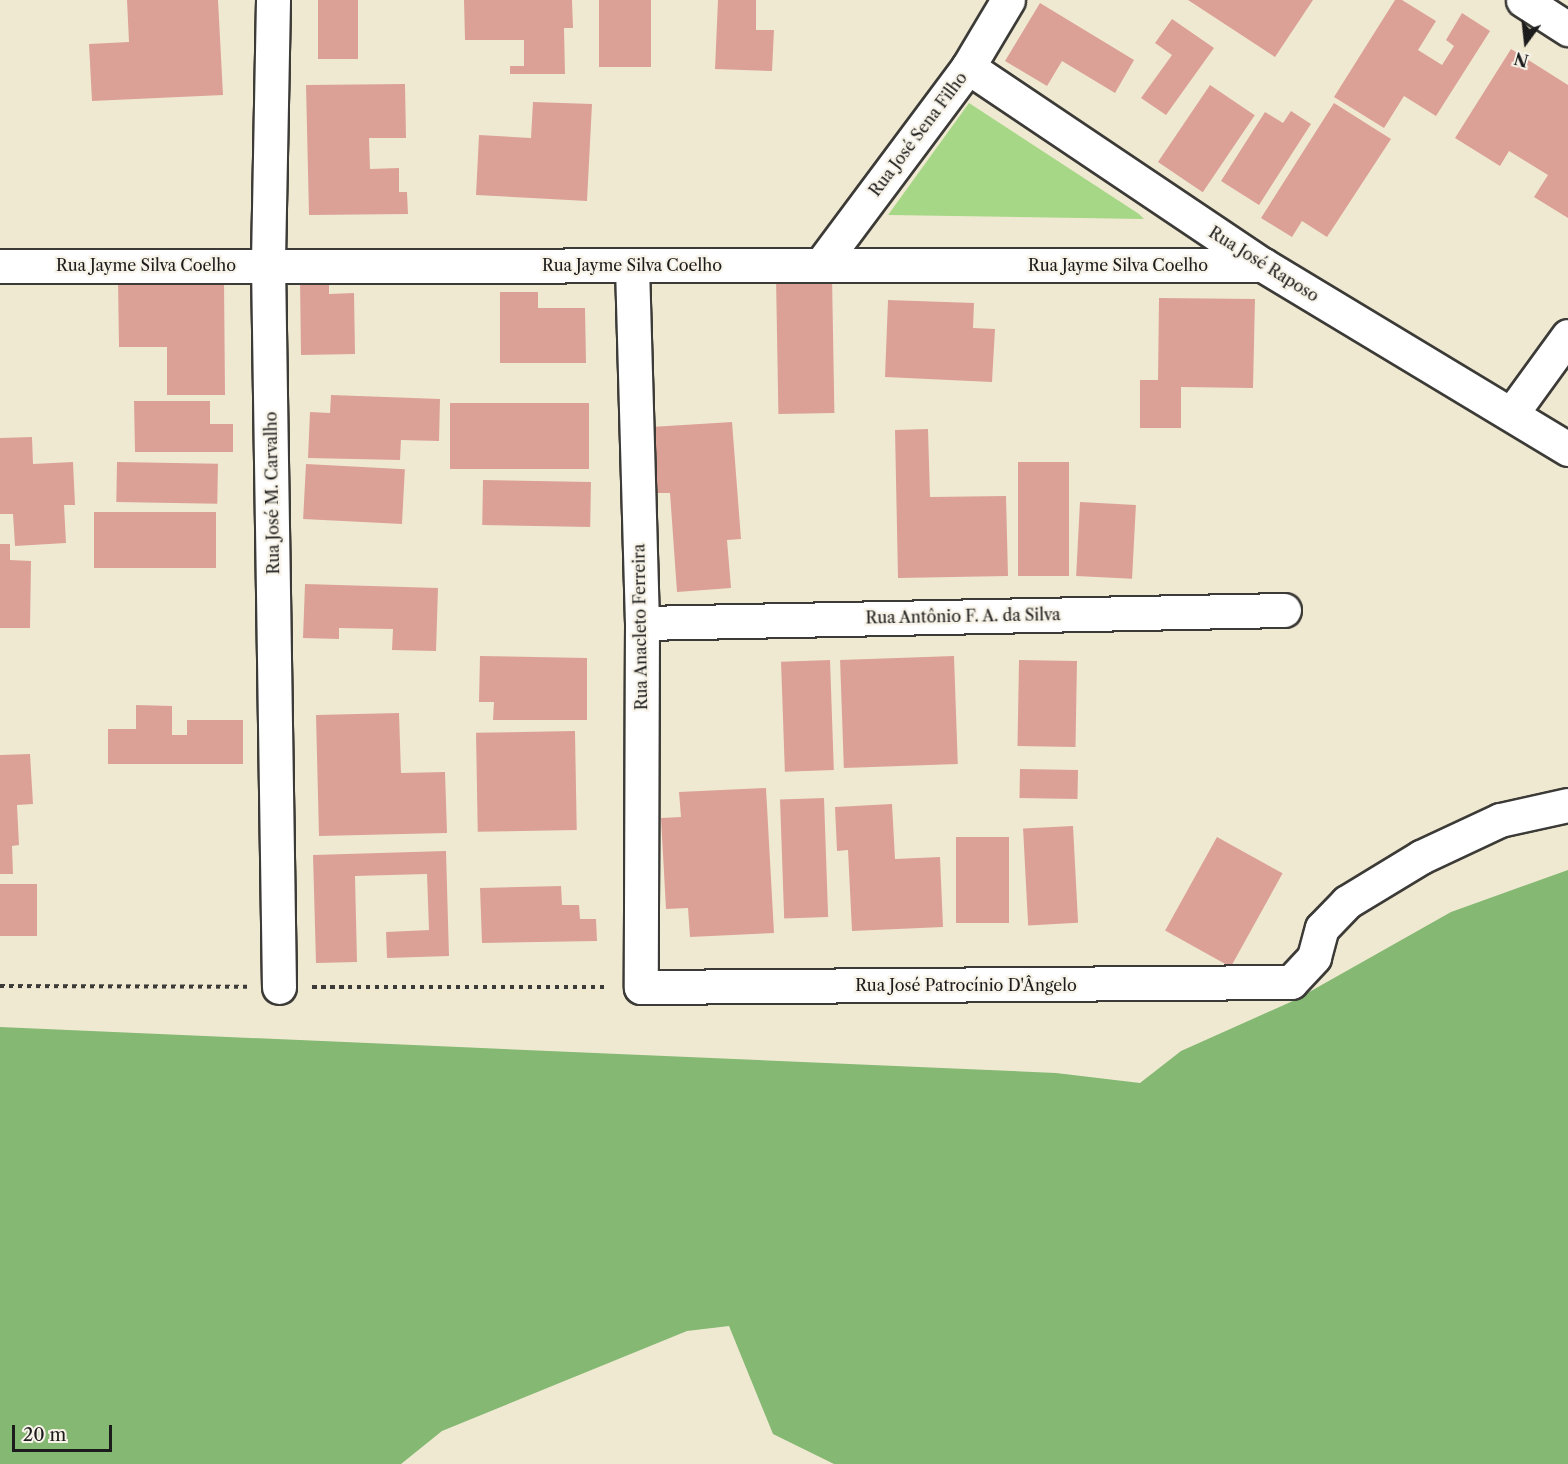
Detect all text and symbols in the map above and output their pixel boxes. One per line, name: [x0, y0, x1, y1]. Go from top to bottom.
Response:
north arrow: [1496, 12, 1556, 72]
text: N: [1512, 48, 1531, 71]
street label: Rua José Sena Filho: [865, 68, 971, 200]
street label: Rua José Raposo: [1205, 222, 1323, 306]
street label: Rua Jayme Silva Coelho: [56, 255, 236, 275]
street label: Rua Jayme Silva Coelho: [542, 255, 722, 275]
street label: Rua Jayme Silva Coelho: [1028, 255, 1208, 275]
street label: Rua José M. Carvalho: [261, 411, 283, 575]
street label: Rua Anacleto Ferreira: [629, 543, 651, 711]
street label: Rua Antônio F. A. da Silva: [865, 605, 1061, 627]
street label: Rua José Patrocínio D'Ângelo: [855, 975, 1077, 995]
scale bar: [15, 1413, 116, 1451]
text: 20 m: [23, 1424, 66, 1446]

